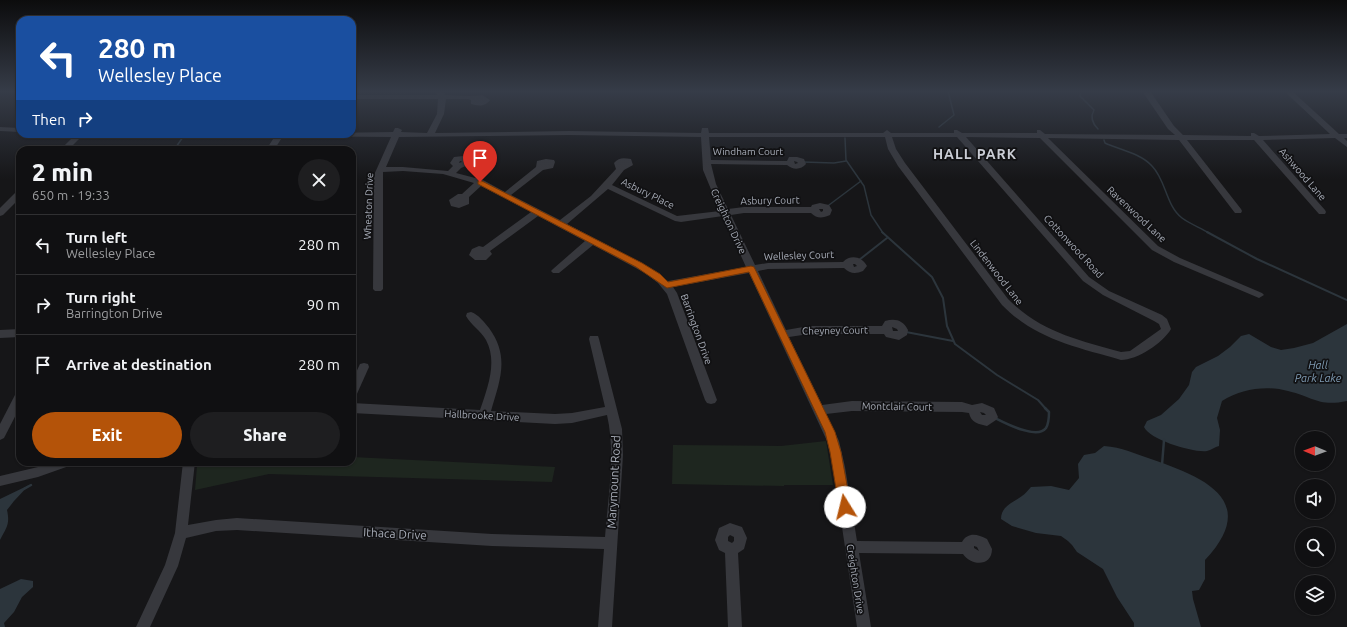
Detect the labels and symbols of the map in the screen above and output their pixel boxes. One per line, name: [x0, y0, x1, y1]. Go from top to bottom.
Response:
pin: [463, 141, 497, 182]
street label: Windham Court: [713, 146, 783, 157]
district label: HALL PARK: [933, 146, 1017, 162]
street label: Ashwood Lane: [1277, 146, 1328, 203]
street label: Wheaton Drive: [362, 172, 375, 240]
street label: Asbury Place: [620, 176, 676, 211]
street label: Ravenwood Lane: [1105, 184, 1168, 244]
street label: Creighton Drive: [709, 187, 748, 256]
street label: Asbury Court: [740, 194, 800, 207]
street label: Cottonwood Road: [1042, 213, 1106, 280]
street label: Lindenwood Lane: [968, 238, 1025, 307]
street label: Wellesley Court: [764, 249, 834, 262]
street label: Barrington Drive: [679, 292, 714, 366]
street label: Cheyney Court: [802, 324, 868, 337]
water label: Hall Park Lake: [1295, 359, 1342, 384]
street label: Montclair Court: [862, 400, 932, 413]
street label: Hallbrooke Drive: [444, 408, 520, 423]
north arrow: [1295, 431, 1335, 471]
street label: Marymount Road: [605, 435, 622, 529]
position arrow: [824, 486, 866, 528]
street label: Ithaca Drive: [363, 525, 427, 542]
street label: Creighton Drive: [845, 543, 866, 615]

